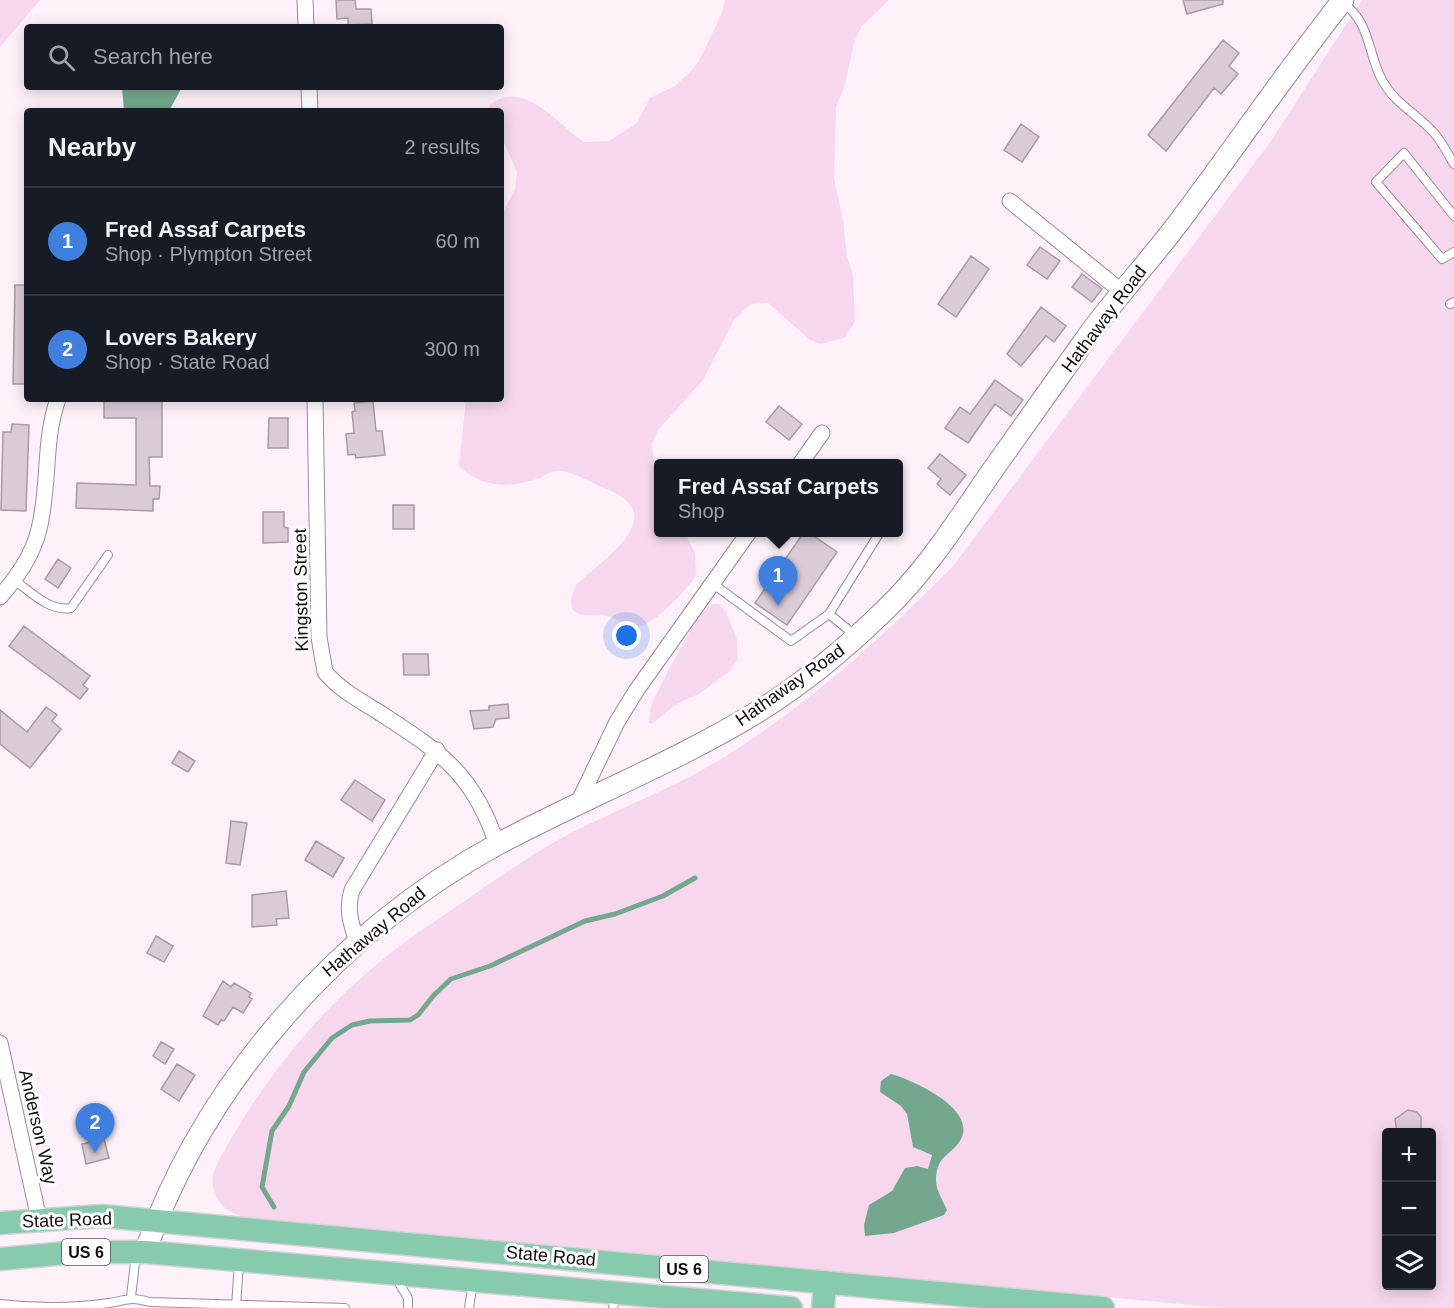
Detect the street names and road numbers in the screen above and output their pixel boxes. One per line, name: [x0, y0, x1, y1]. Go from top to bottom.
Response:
street label: Hathaway Road: [1057, 262, 1151, 376]
street label: Kingston Street: [290, 528, 312, 652]
street label: Hathaway Road: [732, 640, 848, 730]
street label: Hathaway Road: [319, 883, 429, 981]
street label: Anderson Way: [15, 1068, 61, 1186]
street label: State Road: [22, 1208, 112, 1232]
road number: US 6: [62, 1239, 110, 1265]
street label: State Road: [505, 1242, 597, 1270]
road number: US 6: [660, 1256, 708, 1282]

